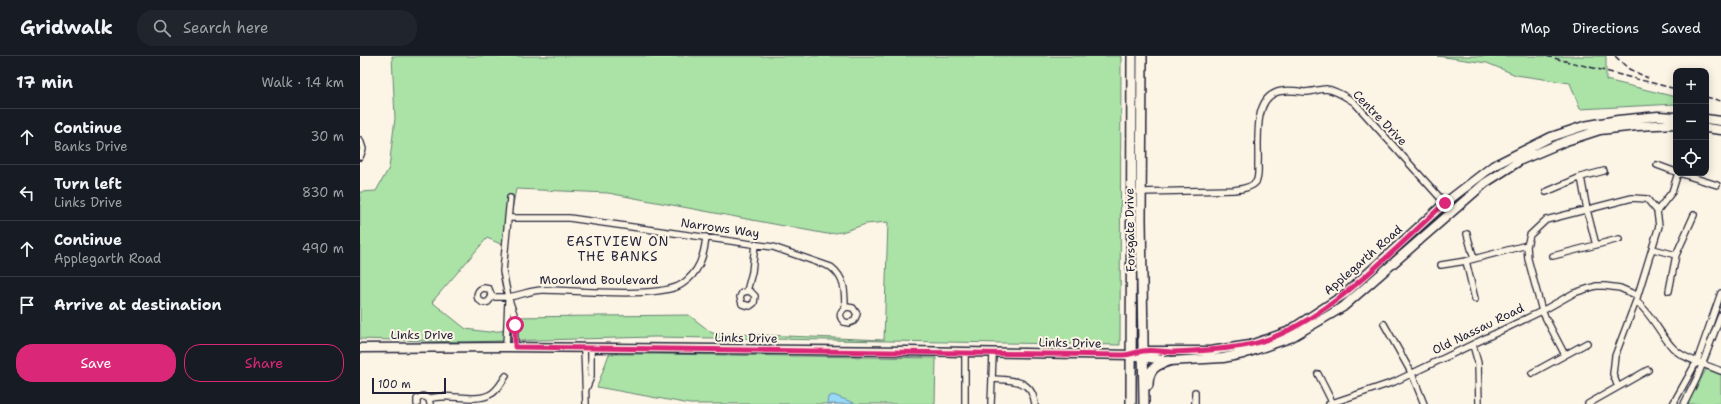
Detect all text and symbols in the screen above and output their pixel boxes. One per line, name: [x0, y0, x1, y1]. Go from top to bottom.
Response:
search box: [137, 10, 417, 46]
text: Gridwalk: [20, 15, 113, 40]
icon: search: [151, 17, 173, 39]
text: Search here: [183, 18, 269, 38]
text: Map: [1521, 19, 1551, 37]
text: Directions: [1573, 19, 1639, 37]
text: Saved: [1661, 19, 1701, 37]
map controls: [1673, 68, 1709, 176]
button: +: [1673, 68, 1709, 104]
text: 17 min: [16, 71, 73, 93]
text: Walk · 1.4 km: [262, 74, 344, 91]
street label: Centre Drive: [1349, 87, 1411, 149]
button: −: [1673, 104, 1709, 140]
text: Continue: [54, 118, 122, 138]
icon: ahead: [16, 126, 38, 148]
text: 30 m: [310, 128, 344, 145]
text: Banks Drive: [54, 138, 128, 155]
button: locate: [1673, 140, 1709, 176]
text: Turn left: [54, 174, 122, 194]
icon: left: [16, 182, 38, 204]
text: 830 m: [302, 184, 344, 201]
street label: Forsgate Drive: [1121, 188, 1139, 272]
text: Links Drive: [54, 194, 122, 211]
route end: [1436, 194, 1454, 212]
street label: Narrows Way: [680, 215, 760, 241]
street label: Applegarth Road: [1320, 221, 1406, 299]
text: Continue: [54, 230, 122, 250]
district label: EASTVIEW ON THE BANKS: [566, 233, 670, 265]
icon: ahead: [16, 238, 38, 260]
text: 490 m: [302, 240, 344, 257]
text: Applegarth Road: [54, 250, 161, 267]
street label: Moorland Boulevard: [540, 272, 659, 288]
icon: arrive: [16, 294, 38, 316]
text: Arrive at destination: [54, 295, 222, 315]
street label: Old Nassau Road: [1429, 300, 1527, 358]
route start: [506, 316, 524, 334]
street label: Links Drive: [390, 327, 454, 343]
street label: Links Drive: [714, 329, 778, 347]
street label: Links Drive: [1038, 334, 1102, 352]
button: Save: [16, 344, 176, 382]
button: Share: [184, 344, 344, 382]
scale bar: [372, 376, 446, 395]
text: 100 m: [378, 377, 411, 392]

